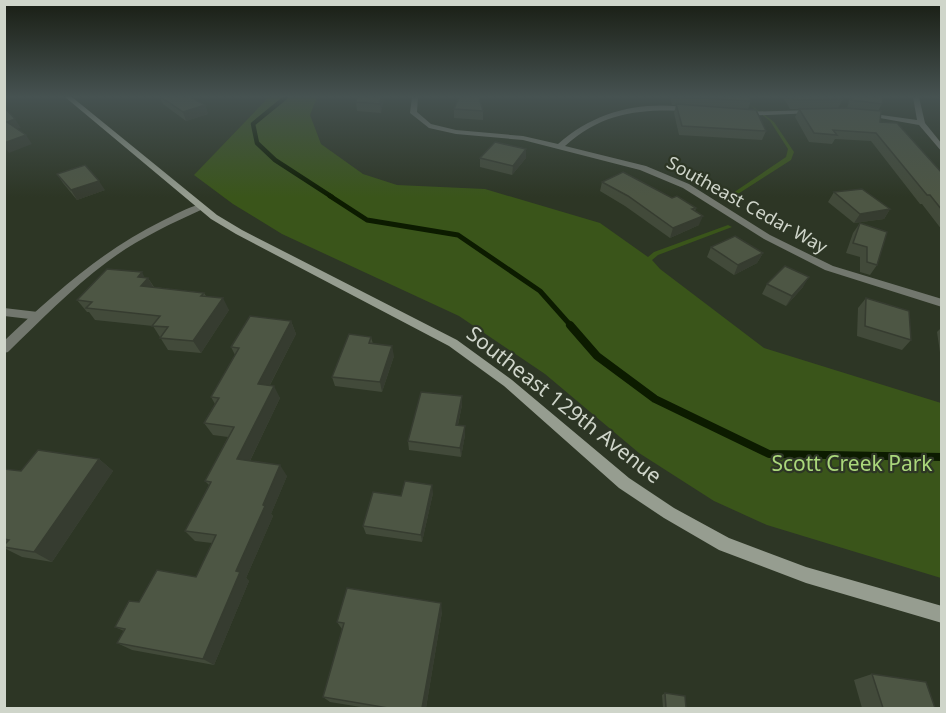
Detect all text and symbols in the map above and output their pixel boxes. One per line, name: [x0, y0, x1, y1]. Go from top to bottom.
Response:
street label: Southeast Cedar Way: [663, 150, 833, 259]
street label: Southeast 129th Avenue: [461, 319, 668, 489]
park label: Scott Creek Park: [771, 449, 933, 477]

